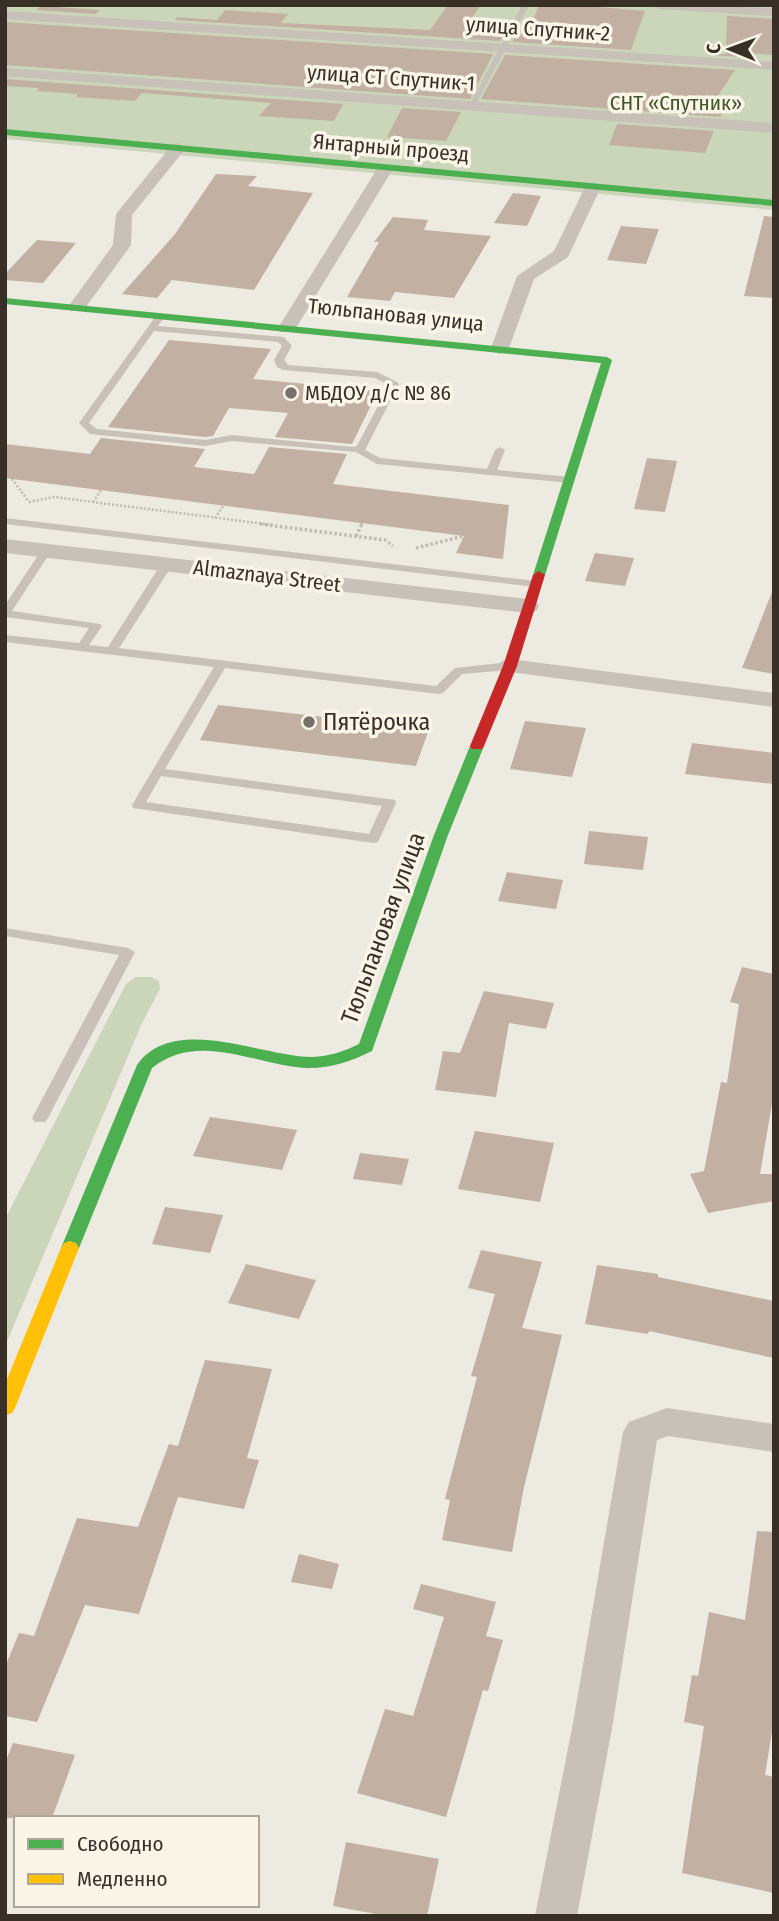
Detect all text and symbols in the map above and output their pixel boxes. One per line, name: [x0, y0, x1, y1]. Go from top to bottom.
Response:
street label: улица Спутник-2: [465, 11, 611, 47]
north arrow: [695, 14, 765, 84]
text: С: [702, 43, 725, 54]
street label: улица СТ Спутник-1: [306, 59, 476, 97]
park label: СНТ «Спутник»: [610, 90, 742, 116]
street label: Янтарный проезд: [312, 128, 470, 168]
street label: Тюльпановая улица: [307, 293, 485, 337]
place label: МБДОУ д/с № 86: [305, 380, 451, 406]
marker: МБДОУ д/с № 86: [283, 385, 299, 401]
street label: Almaznaya Street: [192, 554, 342, 598]
place label: Пятёрочка: [323, 708, 430, 736]
marker: Пятёрочка: [301, 714, 317, 730]
street label: Тюльпановая улица: [335, 828, 431, 1028]
legend: [14, 1816, 259, 1907]
text: Свободно: [77, 1831, 163, 1857]
text: Медленно: [77, 1866, 167, 1892]

